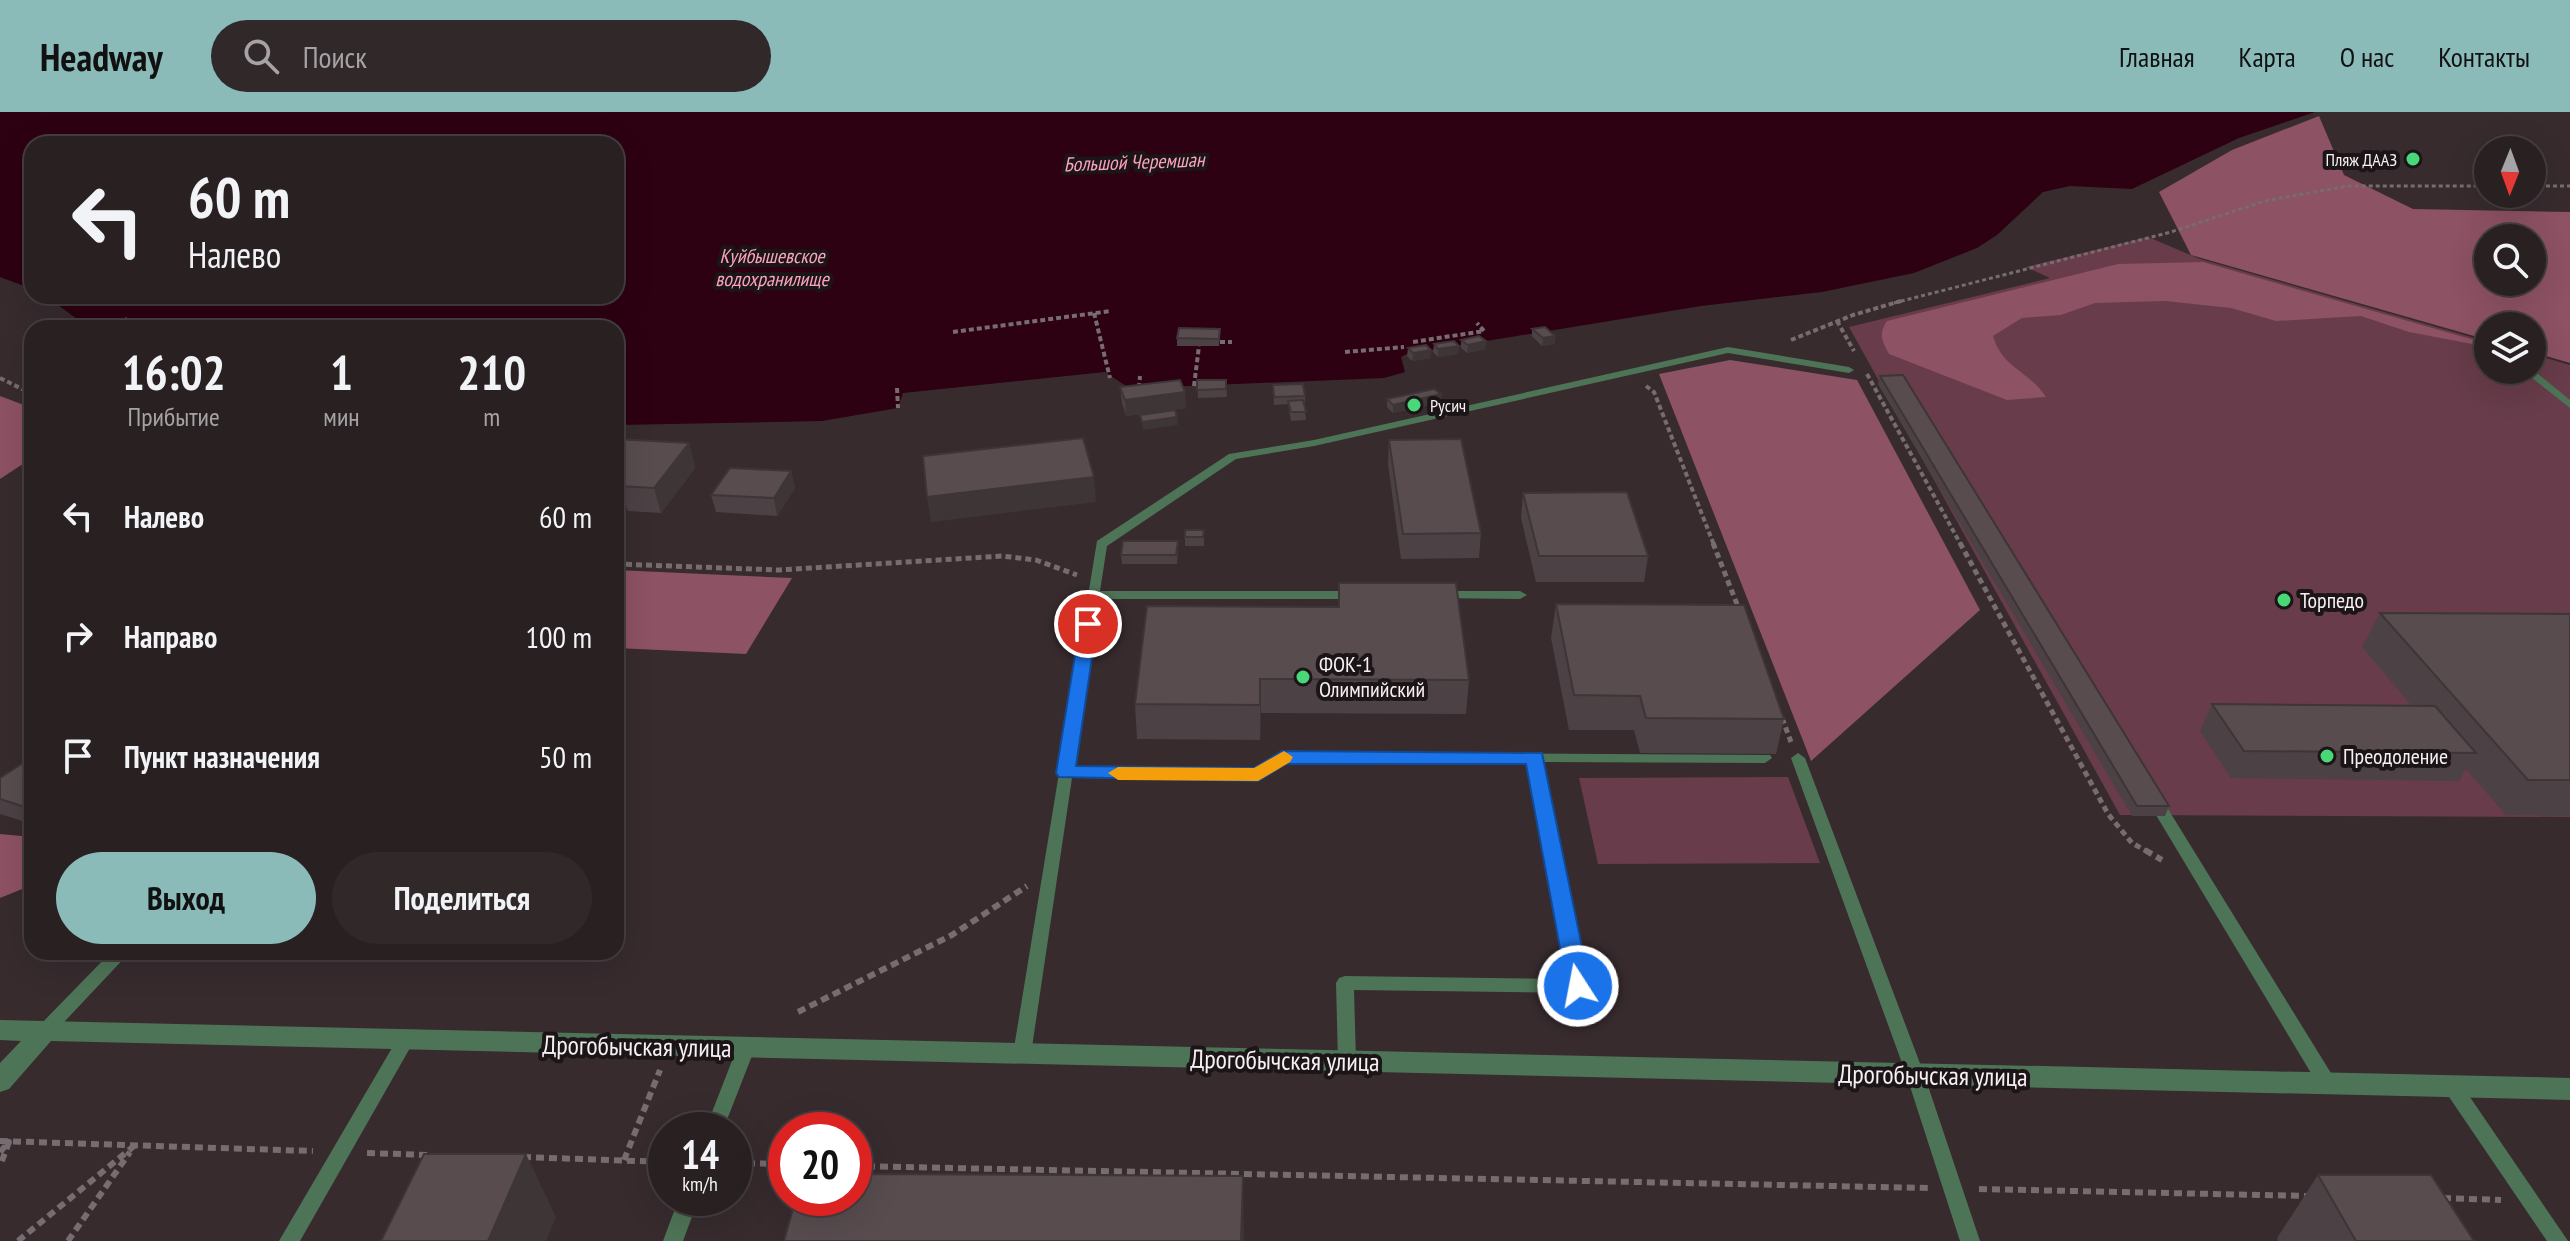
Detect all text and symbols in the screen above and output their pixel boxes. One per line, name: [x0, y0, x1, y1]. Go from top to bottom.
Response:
search box: [211, 20, 771, 92]
text: Headway: [40, 32, 163, 81]
icon: search: [239, 34, 283, 78]
text: Поиск: [303, 37, 367, 76]
text: Главная: [2119, 38, 2195, 75]
text: Карта: [2239, 38, 2296, 75]
text: О нас: [2340, 38, 2394, 75]
text: Контакты: [2438, 38, 2530, 75]
north arrow: [2474, 136, 2546, 208]
map controls: [2474, 136, 2546, 384]
water label: Большой Черемшан: [1063, 146, 1207, 177]
place label: Пляж ДААЗ: [2326, 148, 2397, 171]
marker: Пляж ДААЗ: [2404, 150, 2422, 168]
text: 60 m: [188, 161, 290, 233]
icon: left: [56, 168, 160, 272]
button: search: [2474, 224, 2546, 296]
text: Налево: [188, 231, 281, 278]
water label: Куйбышевское водохранилище: [715, 243, 831, 292]
button: layers: [2474, 312, 2546, 384]
text: 16:02: [122, 341, 226, 403]
text: 1: [330, 341, 353, 403]
text: 210: [457, 341, 526, 403]
place label: Русич: [1430, 394, 1466, 417]
marker: Русич: [1405, 396, 1423, 414]
text: Прибытие: [128, 400, 220, 433]
text: мин: [323, 400, 360, 433]
text: m: [483, 400, 500, 433]
icon: left: [56, 494, 100, 538]
text: Налево: [124, 497, 204, 536]
text: 60 m: [539, 497, 592, 536]
place label: Торпедо: [2300, 586, 2364, 614]
pin: [1054, 590, 1122, 658]
marker: Торпедо: [2275, 591, 2293, 609]
icon: arrive: [1066, 602, 1110, 646]
icon: right: [56, 614, 100, 658]
text: Направо: [124, 617, 217, 656]
text: 100 m: [526, 617, 592, 656]
place label: ФОК-1 Олимпийский: [1319, 650, 1425, 703]
marker: ФОК-1 Олимпийский: [1294, 668, 1312, 686]
icon: arrive: [56, 734, 100, 778]
text: Пункт назначения: [124, 737, 320, 776]
text: 50 m: [539, 737, 592, 776]
place label: Преодоление: [2343, 742, 2448, 770]
marker: Преодоление: [2318, 747, 2336, 765]
button: Выход: [56, 852, 316, 944]
button: Поделиться: [332, 852, 592, 944]
position arrow: [1536, 944, 1620, 1028]
street label: Дрогобычская улица: [542, 1028, 732, 1064]
street label: Дрогобычская улица: [1190, 1042, 1380, 1078]
street label: Дрогобычская улица: [1838, 1057, 2028, 1093]
speed limit sign: 20: [768, 1112, 872, 1216]
text: 14: [681, 1128, 719, 1180]
text: km/h: [682, 1171, 718, 1197]

